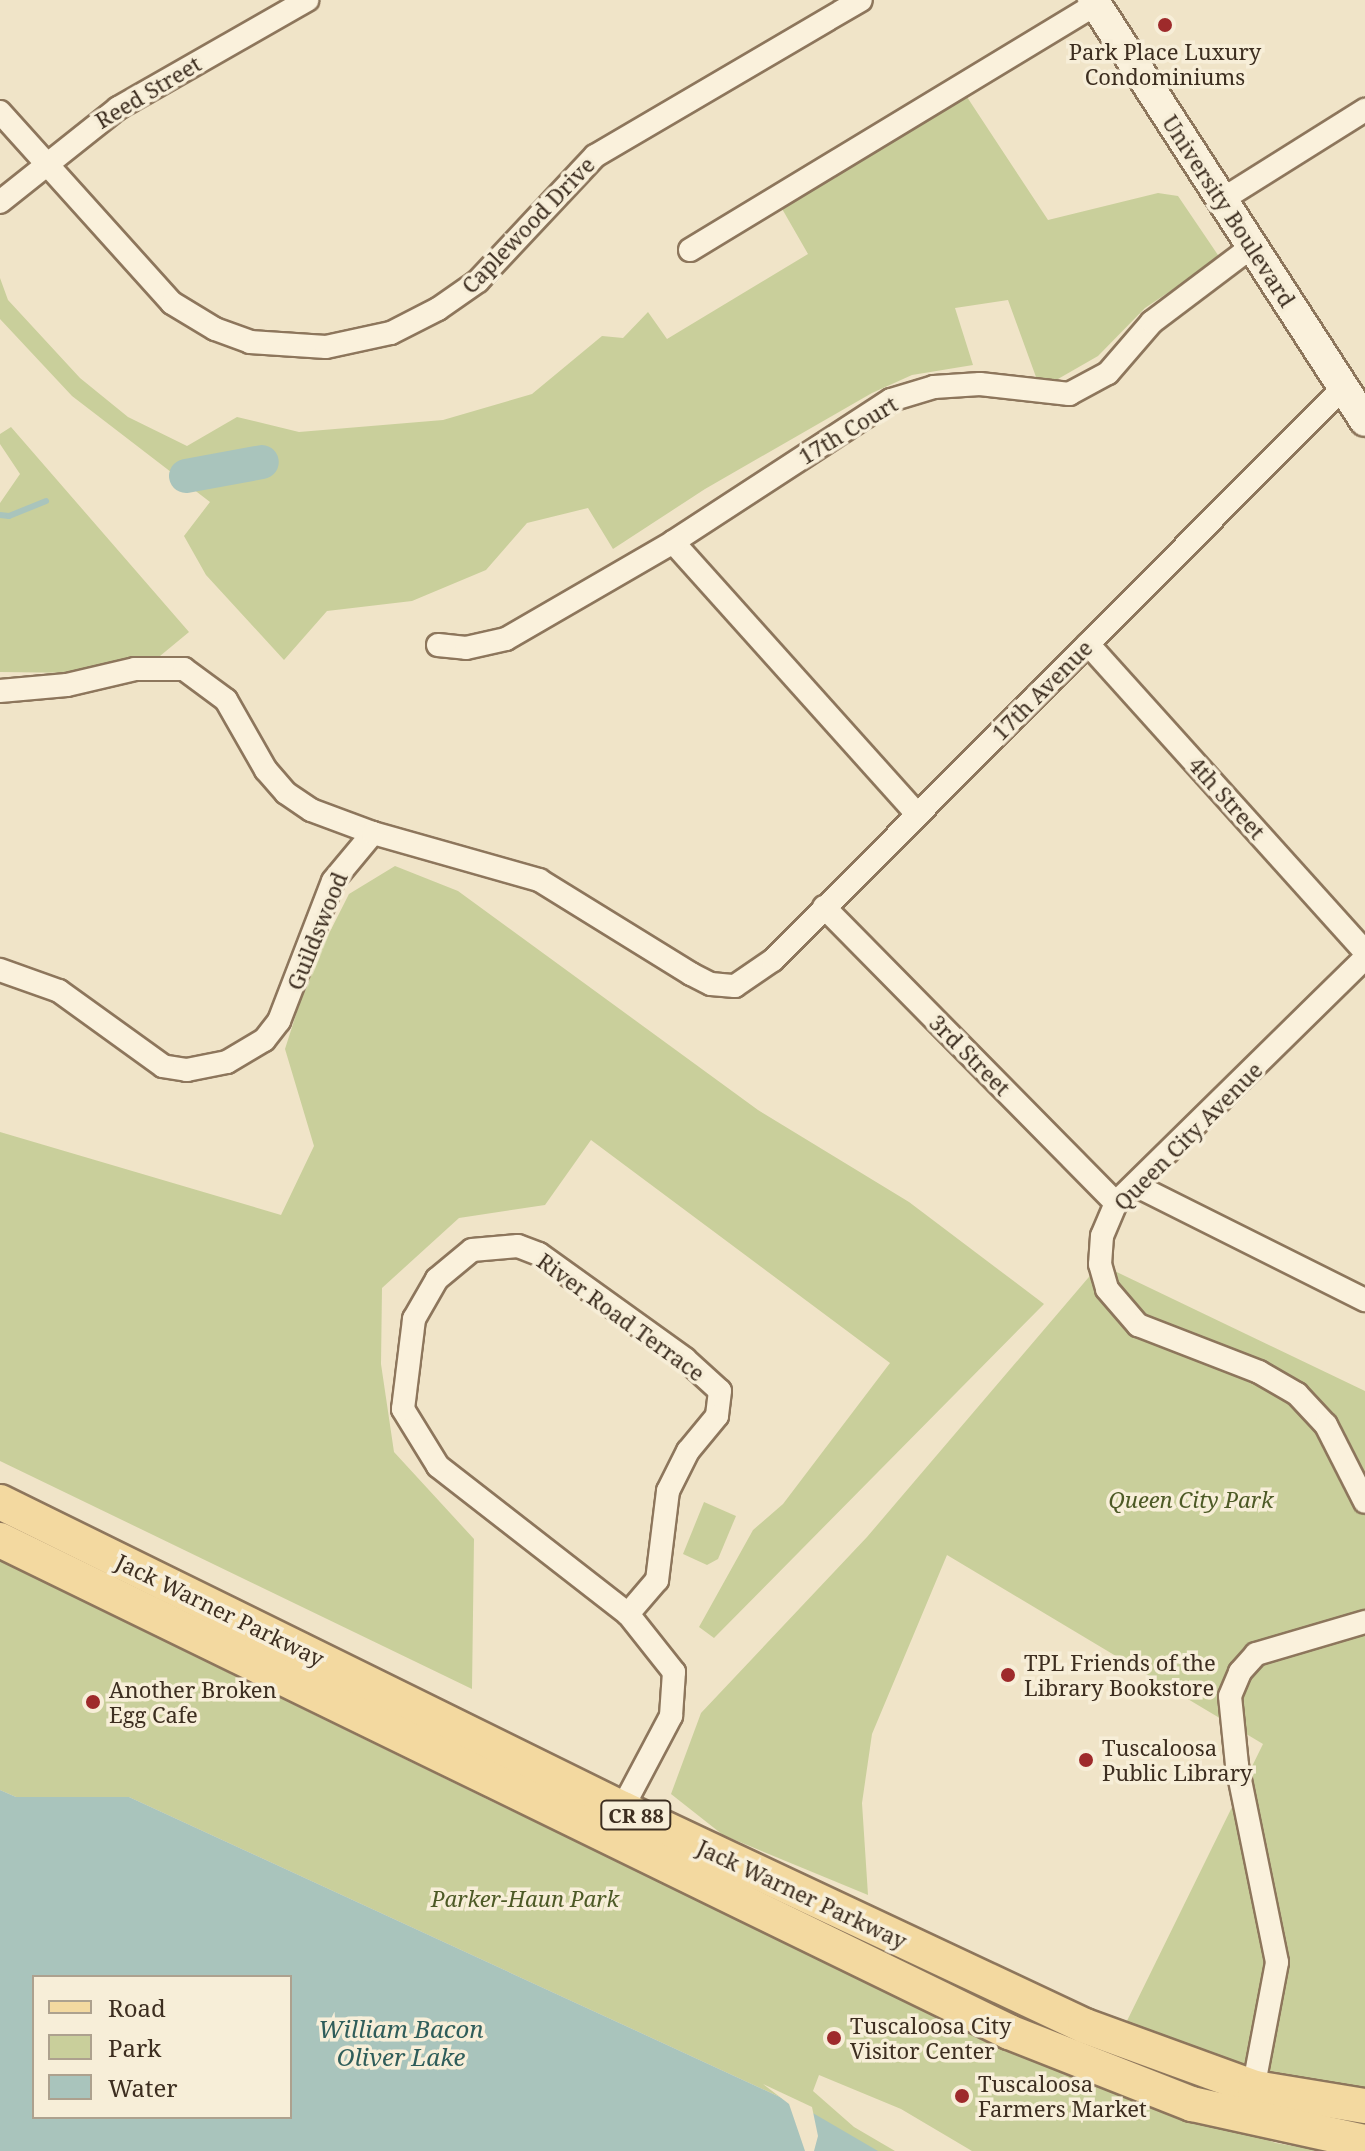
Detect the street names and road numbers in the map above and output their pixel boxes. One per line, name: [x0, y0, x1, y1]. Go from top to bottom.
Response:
street label: Reed Street: [90, 50, 206, 134]
street label: University Boulevard: [1157, 110, 1301, 312]
street label: Caplewood Drive: [456, 151, 600, 299]
street label: 17th Court: [794, 390, 902, 470]
street label: 17th Avenue: [986, 634, 1098, 746]
street label: 4th Street: [1183, 752, 1271, 844]
street label: Guildswood: [281, 868, 353, 994]
street label: 3rd Street: [924, 1009, 1016, 1101]
street label: Queen City Avenue: [1108, 1056, 1268, 1216]
street label: River Road Terrace: [532, 1247, 710, 1387]
street label: Jack Warner Parkway: [112, 1548, 328, 1672]
road number: CR 88: [600, 1799, 672, 1831]
street label: Jack Warner Parkway: [693, 1834, 911, 1954]

